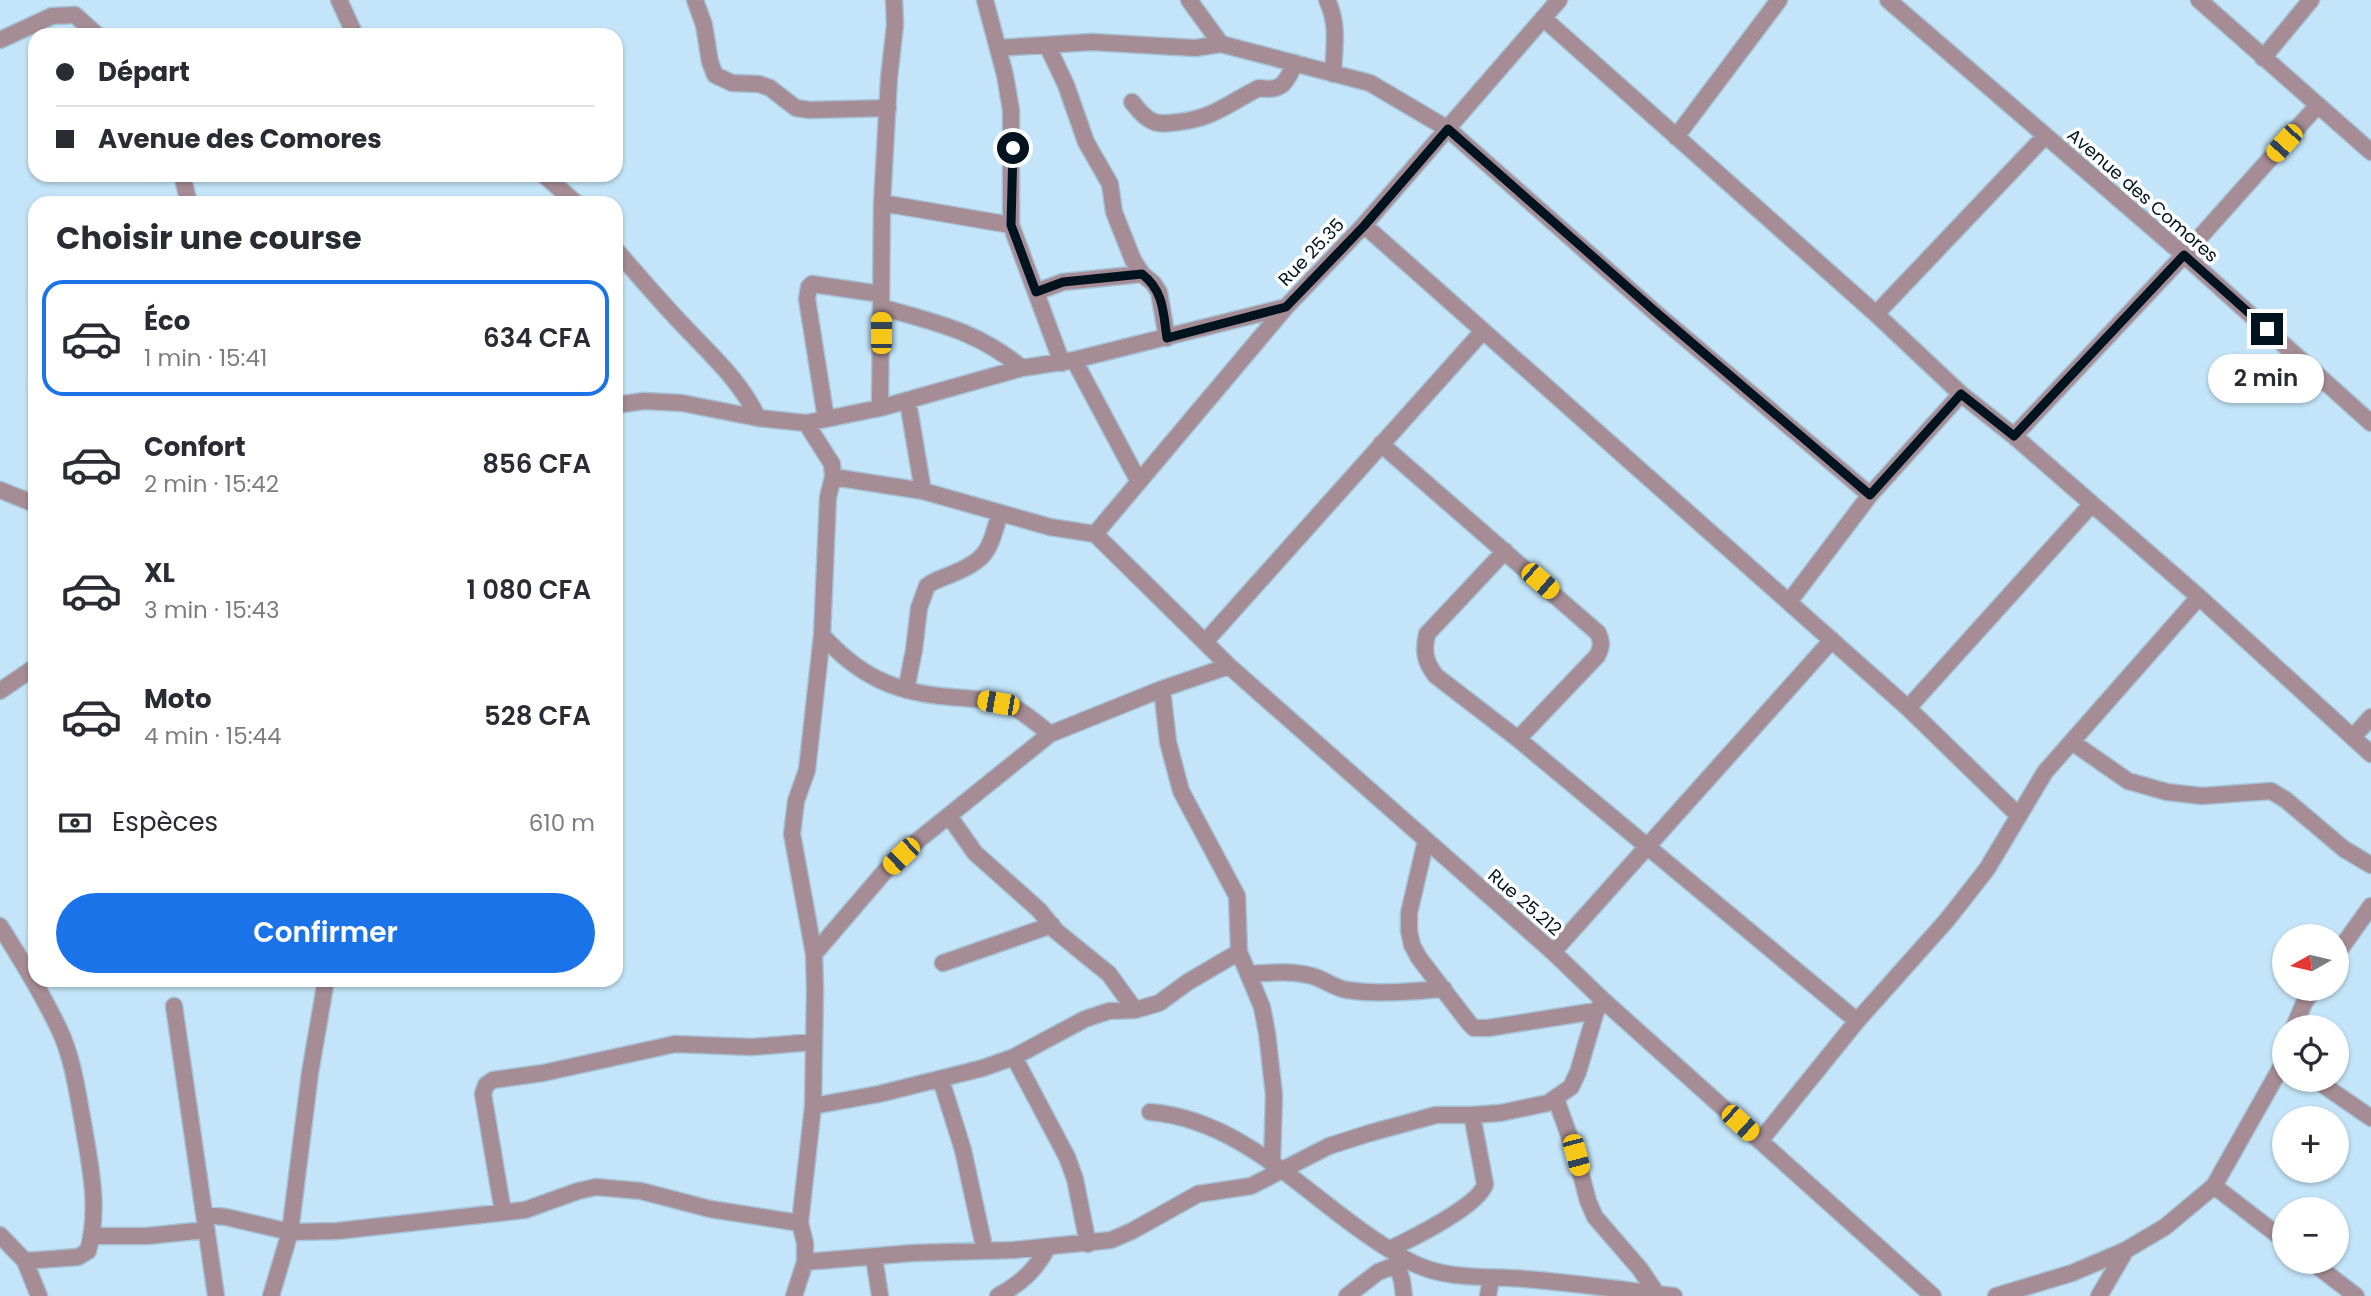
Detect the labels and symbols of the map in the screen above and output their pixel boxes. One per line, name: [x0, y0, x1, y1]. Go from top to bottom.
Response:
car: [2263, 120, 2306, 166]
street label: Avenue des Comores: [2062, 122, 2224, 268]
route start: [997, 132, 1029, 164]
street label: Rue 25.35: [1272, 212, 1350, 292]
car: [871, 312, 892, 354]
route end: [2251, 313, 2283, 345]
callout: 2 min: [2209, 354, 2325, 402]
car: [1518, 559, 1563, 603]
car: [976, 689, 1021, 717]
car: [879, 834, 924, 878]
street label: Rue 25.212: [1483, 863, 1567, 941]
north arrow: [2272, 924, 2348, 1001]
car: [1718, 1101, 1763, 1145]
car: [1561, 1132, 1592, 1178]

